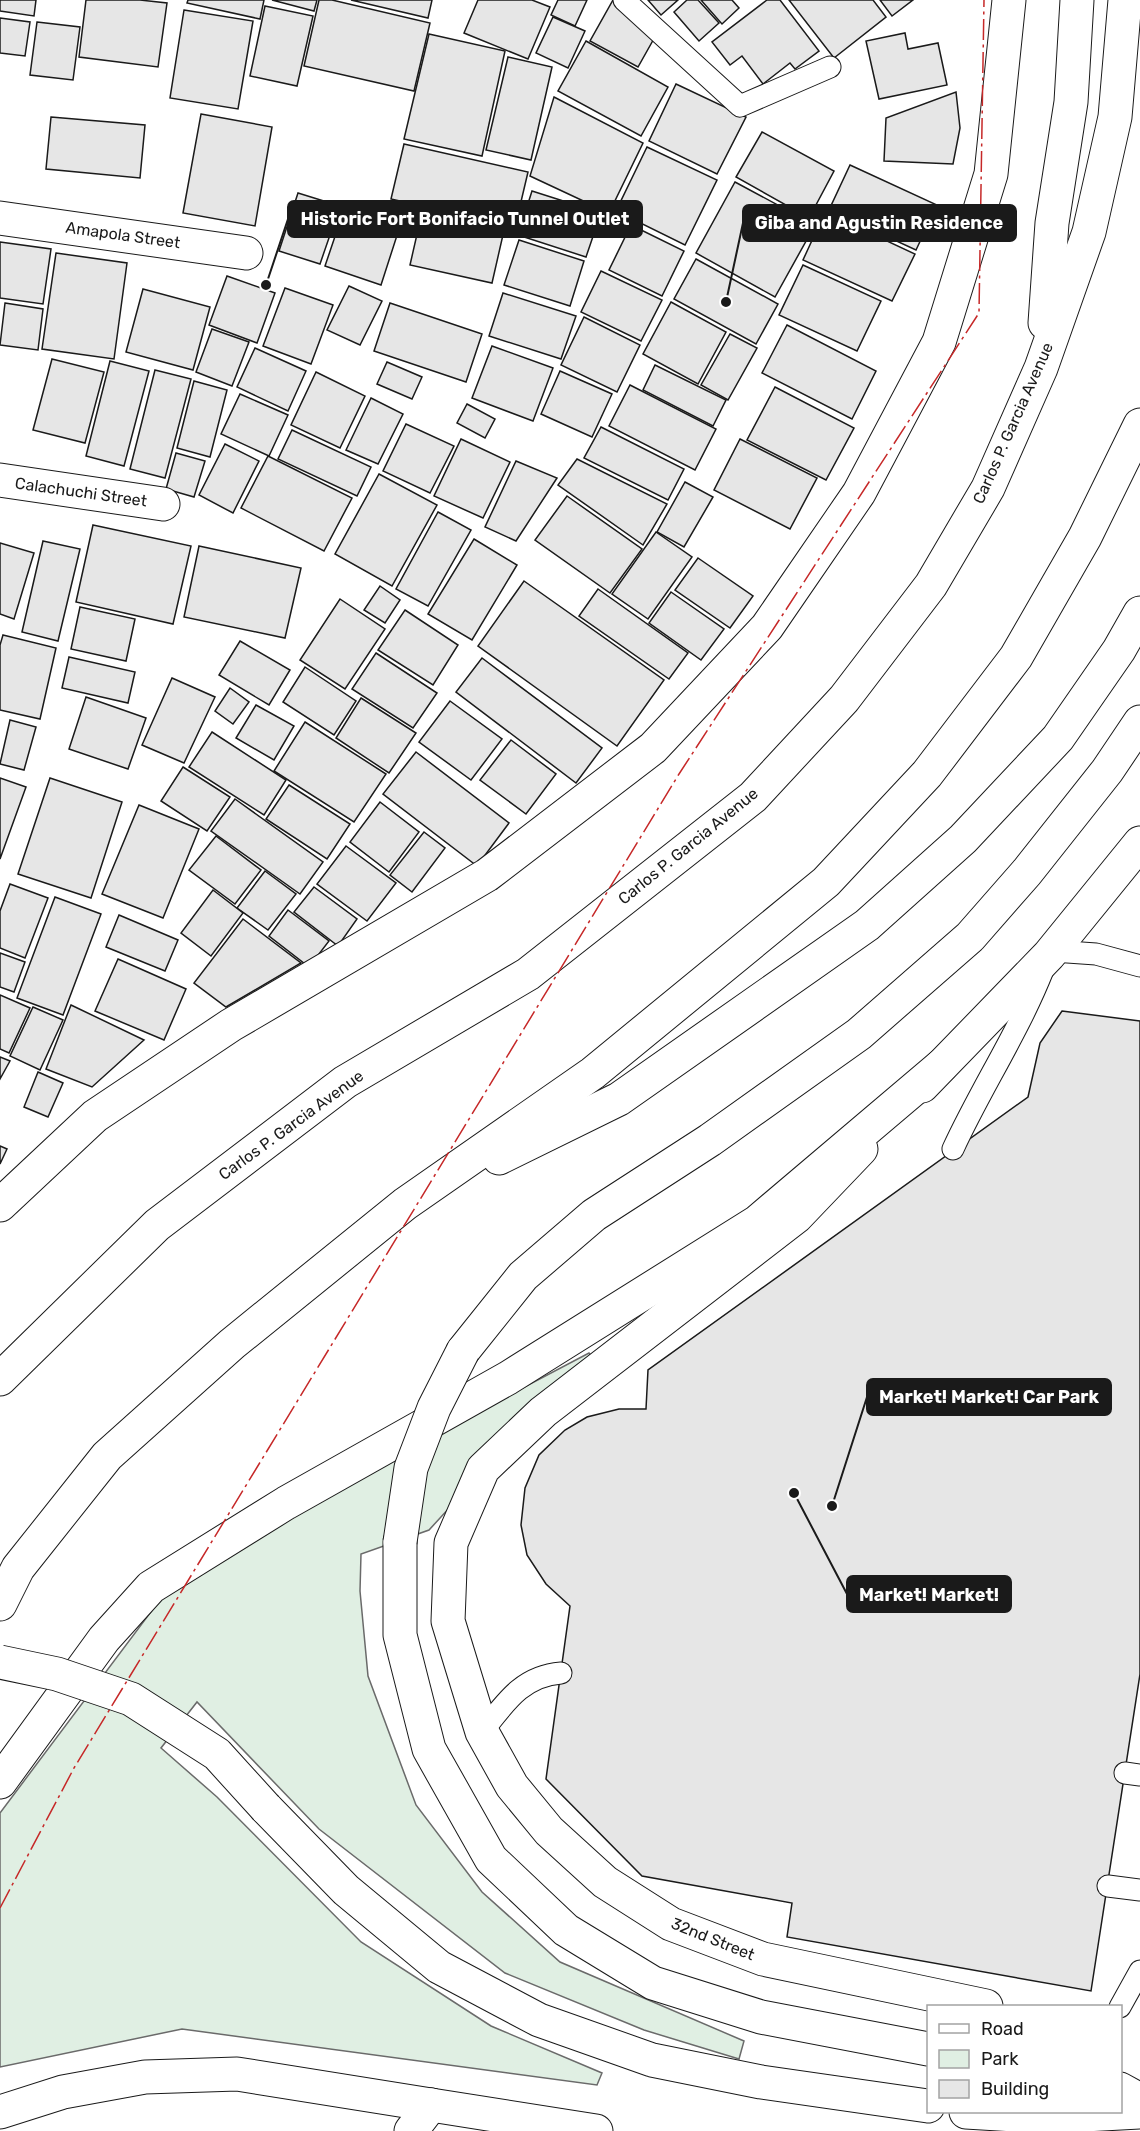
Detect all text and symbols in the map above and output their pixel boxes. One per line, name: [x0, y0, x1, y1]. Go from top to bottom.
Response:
callout: Historic Fort Bonifacio Tunnel Outlet: [288, 201, 642, 237]
callout: Giba and Agustin Residence: [743, 205, 1016, 241]
text: Historic Fort Bonifacio Tunnel Outlet: [301, 208, 629, 230]
text: Giba and Agustin Residence: [755, 212, 1004, 234]
street label: Amapola Street: [65, 218, 181, 252]
street label: Carlos P. Garcia Avenue: [969, 339, 1057, 507]
street label: Calachuchi Street: [14, 473, 148, 511]
street label: Carlos P. Garcia Avenue: [614, 784, 762, 908]
street label: Carlos P. Garcia Avenue: [215, 1066, 367, 1184]
callout: Market! Market! Car Park: [867, 1379, 1111, 1415]
text: Market! Market! Car Park: [879, 1386, 1100, 1408]
callout: Market! Market!: [847, 1576, 1011, 1612]
text: Market! Market!: [859, 1584, 999, 1606]
street label: 32nd Street: [668, 1914, 758, 1964]
legend: [927, 2005, 1122, 2113]
text: Road: [981, 2018, 1024, 2040]
text: Park: [981, 2048, 1019, 2070]
text: Building: [981, 2078, 1049, 2100]

